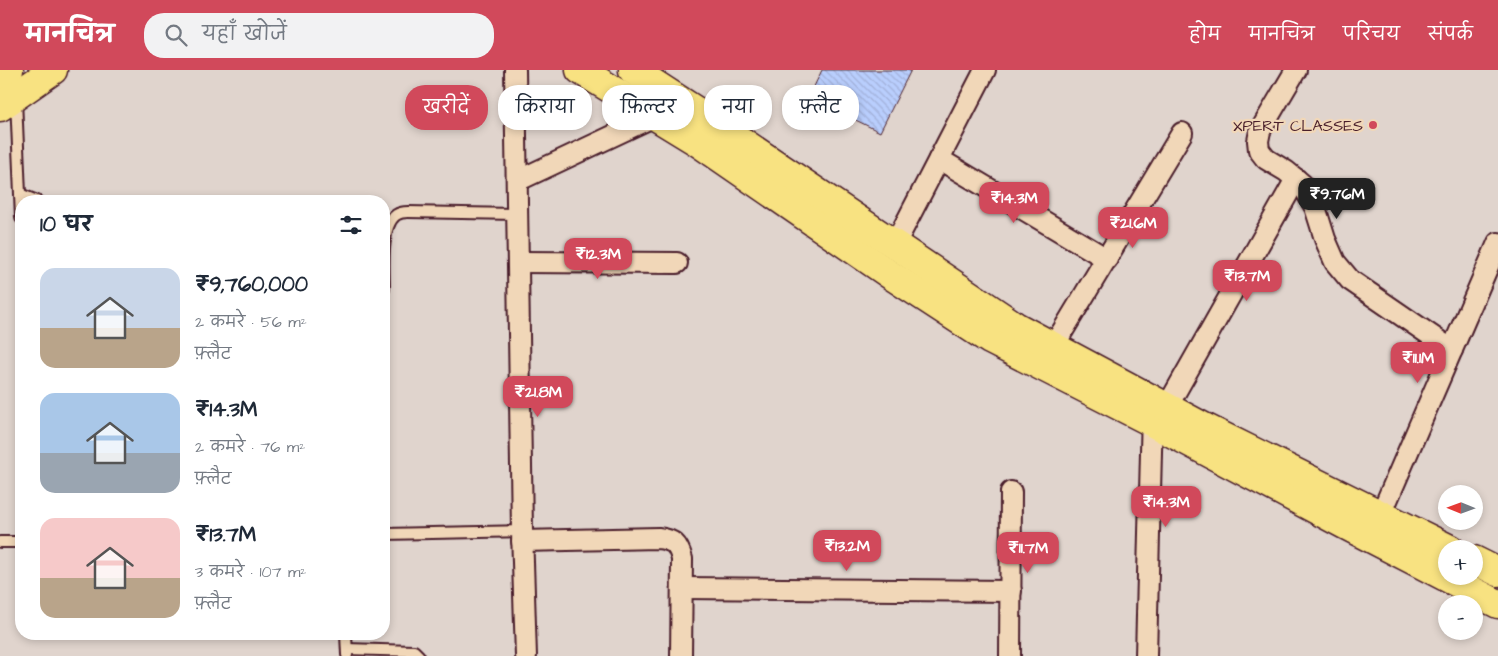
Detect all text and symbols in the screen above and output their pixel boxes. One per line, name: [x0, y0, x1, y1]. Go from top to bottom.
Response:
search box: [144, 13, 494, 58]
text: मानचित्र: [25, 18, 114, 52]
icon: search: [162, 21, 190, 49]
text: यहाँ खोजें: [202, 21, 287, 48]
text: होम: [1189, 22, 1221, 47]
text: मानचित्र: [1249, 22, 1315, 47]
text: परिचय: [1343, 22, 1400, 47]
text: संपर्क: [1428, 22, 1473, 47]
chip: खरीदें: [405, 85, 488, 130]
chip: किराया: [498, 85, 592, 130]
chip: फ़िल्टर: [602, 85, 694, 130]
chip: नया: [704, 85, 772, 130]
chip: फ़्लैट: [782, 85, 859, 130]
place label: XPERT CLASSES: [1233, 115, 1363, 137]
marker: XPERT CLASSES: [1367, 119, 1379, 131]
pin: ₹9.76M: [1296, 178, 1378, 220]
pin: ₹14.3M: [973, 182, 1055, 224]
text: ₹9.76M: [1309, 183, 1365, 205]
text: ₹14.3M: [990, 187, 1038, 209]
pin: ₹21.6M: [1092, 206, 1174, 249]
text: 10 घर: [40, 210, 92, 239]
icon: filters: [337, 211, 365, 239]
text: ₹21.6M: [1109, 212, 1157, 234]
pin: ₹12.3M: [557, 238, 639, 280]
text: ₹12.3M: [575, 243, 621, 265]
pin: ₹13.7M: [1206, 260, 1288, 302]
text: ₹13.7M: [1224, 265, 1270, 287]
text: ₹9,760,000: [195, 270, 308, 299]
icon: home: [80, 288, 140, 348]
text: 2 कमरे · 56 m²: [195, 311, 307, 333]
pin: ₹11.1M: [1377, 342, 1459, 384]
text: फ़्लैट: [195, 343, 231, 365]
text: ₹11.1M: [1402, 347, 1434, 369]
pin: ₹21.8M: [497, 376, 579, 418]
text: ₹21.8M: [514, 381, 562, 403]
text: ₹14.3M: [195, 395, 257, 424]
icon: home: [80, 413, 140, 473]
text: 2 कमरे · 76 m²: [195, 436, 305, 458]
text: फ़्लैट: [195, 468, 231, 490]
north arrow: [1438, 485, 1482, 530]
map controls: [1438, 485, 1483, 640]
pin: ₹14.3M: [1125, 486, 1207, 528]
text: ₹14.3M: [1142, 491, 1190, 513]
text: ₹13.7M: [195, 520, 256, 549]
pin: ₹13.2M: [806, 530, 888, 572]
pin: ₹11.7M: [987, 532, 1069, 574]
text: ₹13.2M: [824, 535, 870, 557]
text: ₹11.7M: [1008, 537, 1048, 559]
icon: home: [80, 538, 140, 598]
button: +: [1438, 540, 1483, 585]
text: 3 कमरे · 107 m²: [195, 561, 306, 583]
text: फ़्लैट: [195, 593, 231, 615]
button: −: [1438, 595, 1483, 640]

